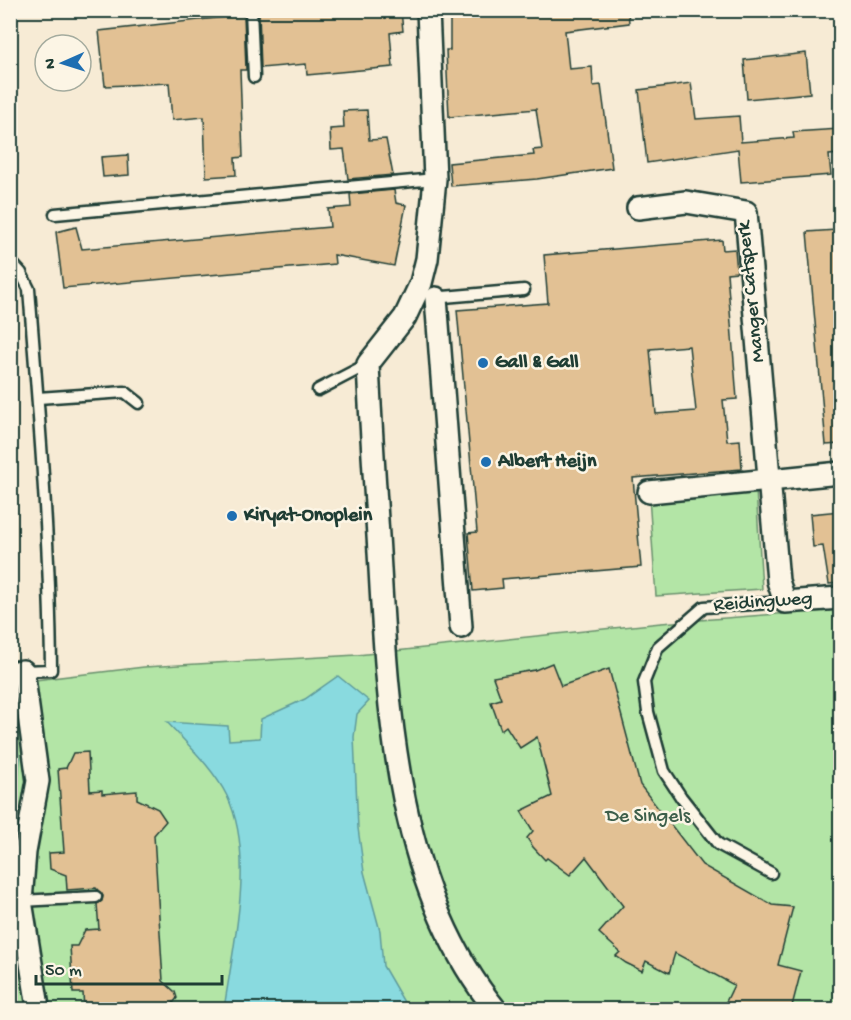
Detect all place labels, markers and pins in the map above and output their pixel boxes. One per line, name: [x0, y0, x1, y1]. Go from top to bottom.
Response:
place label: Gall & Gall: [495, 352, 579, 375]
marker: Gall & Gall: [476, 356, 490, 370]
place label: Albert Heijn: [497, 451, 597, 474]
marker: Albert Heijn: [479, 455, 493, 469]
place label: Kiryat-Onoplein: [243, 505, 373, 528]
marker: Kiryat-Onoplein: [225, 509, 239, 523]

